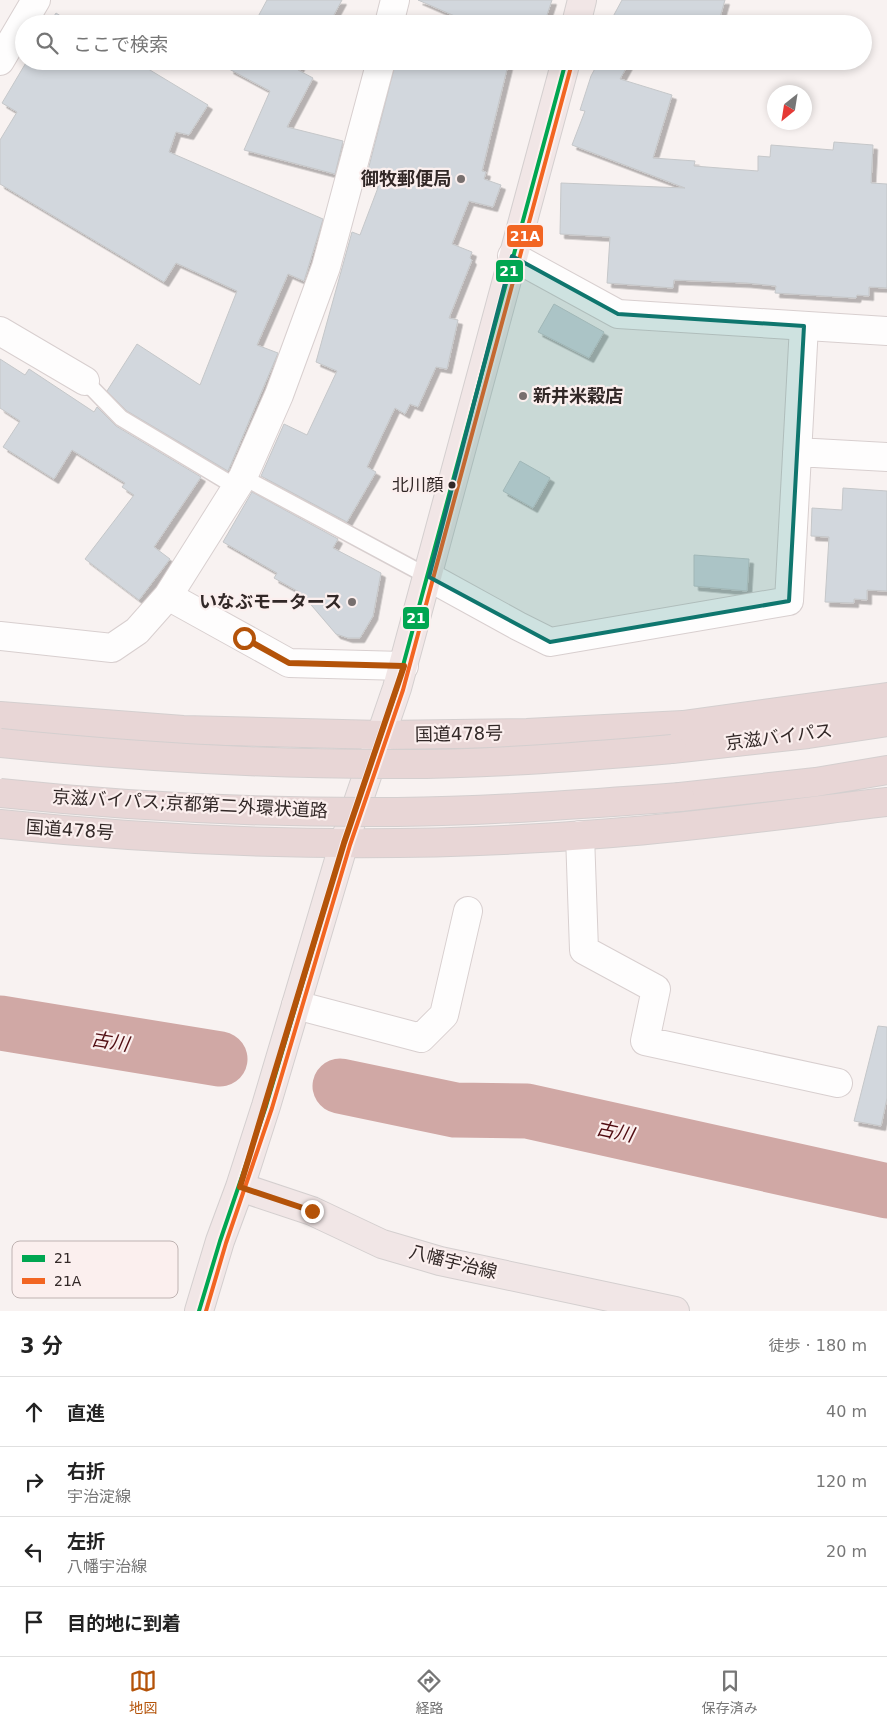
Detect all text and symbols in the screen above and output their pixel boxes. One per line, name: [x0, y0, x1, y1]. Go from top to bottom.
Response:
search box: [15, 15, 872, 70]
icon: search: [33, 29, 61, 57]
text: ここで検索: [73, 33, 168, 55]
north arrow: [767, 85, 812, 130]
place label: 御牧郵便局: [360, 168, 451, 189]
marker: 御牧郵便局: [455, 173, 467, 185]
line badge: 21A: [506, 224, 544, 248]
text: 21A: [510, 228, 540, 244]
line badge: 21: [495, 259, 524, 283]
text: 21: [499, 263, 519, 279]
place label: 新井米穀店: [533, 385, 623, 406]
marker: 新井米穀店: [517, 390, 529, 402]
place label: 北川顔: [392, 475, 444, 495]
marker: 北川顔: [447, 480, 457, 490]
place label: いなぶモータース: [199, 591, 342, 612]
marker: いなぶモータース: [346, 596, 358, 608]
line badge: 21: [402, 606, 430, 630]
text: 21: [406, 610, 426, 626]
route start: [233, 627, 256, 650]
street label: 京滋バイパス: [724, 720, 834, 753]
street label: 国道478号: [415, 722, 503, 745]
street label: 京滋バイパス;京都第二外環状道路: [52, 786, 328, 821]
street label: 国道478号: [25, 816, 115, 843]
water label: 古川: [90, 1027, 132, 1055]
water label: 古川: [594, 1116, 638, 1146]
route end: [301, 1200, 324, 1223]
street label: 八幡宇治線: [407, 1240, 499, 1283]
legend: [12, 1241, 178, 1298]
text: 21: [54, 1250, 72, 1266]
text: 21A: [54, 1273, 82, 1289]
text: 3 分: [20, 1334, 63, 1358]
text: 徒歩 · 180 m: [769, 1336, 867, 1355]
icon: ahead: [20, 1398, 48, 1426]
text: 直進: [67, 1402, 105, 1424]
text: 40 m: [826, 1402, 867, 1421]
text: 右折: [67, 1460, 105, 1482]
icon: right: [20, 1468, 48, 1496]
text: 120 m: [816, 1472, 867, 1491]
text: 宇治淀線: [67, 1487, 131, 1506]
text: 左折: [67, 1530, 105, 1552]
icon: left: [20, 1538, 48, 1566]
text: 20 m: [826, 1542, 867, 1561]
text: 八幡宇治線: [67, 1557, 147, 1576]
icon: arrive: [20, 1608, 48, 1636]
text: 目的地に到着: [67, 1612, 181, 1634]
tab: 地図: [129, 1667, 157, 1717]
tab: 経路: [415, 1667, 443, 1717]
tab: 保存済み: [702, 1667, 758, 1717]

